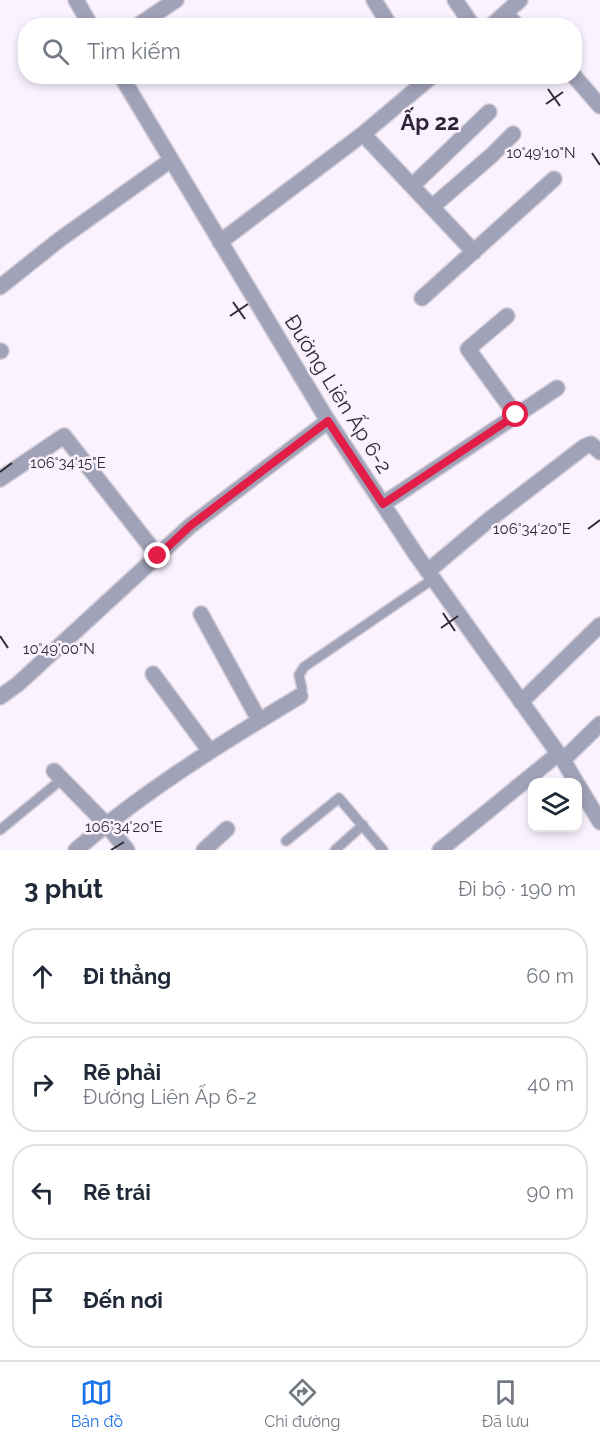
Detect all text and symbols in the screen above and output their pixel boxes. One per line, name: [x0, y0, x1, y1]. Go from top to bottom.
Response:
search box: [18, 18, 582, 84]
icon: search: [39, 35, 72, 68]
text: Tìm kiếm: [87, 38, 181, 64]
district label: Ấp 22: [401, 107, 459, 135]
text: 10°49'10"N: [506, 144, 576, 162]
street label: Đường Liên Ấp 6-2: [280, 310, 397, 478]
route start: [502, 401, 528, 427]
text: 106°34'15"E: [30, 454, 106, 472]
text: 106°34'20"E: [493, 520, 571, 538]
route end: [144, 542, 170, 568]
text: 10°49'00"N: [23, 640, 95, 658]
map controls: [528, 778, 582, 832]
button: layers: [528, 778, 582, 832]
text: 106°34'20"E: [85, 818, 163, 836]
text: 3 phút: [24, 874, 103, 904]
text: Đi bộ · 190 m: [458, 877, 576, 901]
icon: ahead: [26, 960, 59, 993]
text: Đi thẳng: [83, 963, 171, 989]
text: 60 m: [526, 964, 574, 988]
text: Rẽ phải: [83, 1059, 161, 1085]
icon: right: [26, 1068, 59, 1101]
text: 40 m: [527, 1072, 574, 1096]
text: Đường Liên Ấp 6-2: [83, 1085, 257, 1109]
icon: left: [26, 1176, 59, 1209]
text: Rẽ trái: [83, 1179, 151, 1205]
text: 90 m: [527, 1180, 574, 1204]
icon: arrive: [26, 1284, 59, 1317]
text: Đến nơi: [83, 1287, 163, 1313]
tab: Bản đồ: [71, 1376, 123, 1431]
tab: Chỉ đường: [264, 1376, 340, 1431]
tab: Đã lưu: [482, 1376, 529, 1431]

